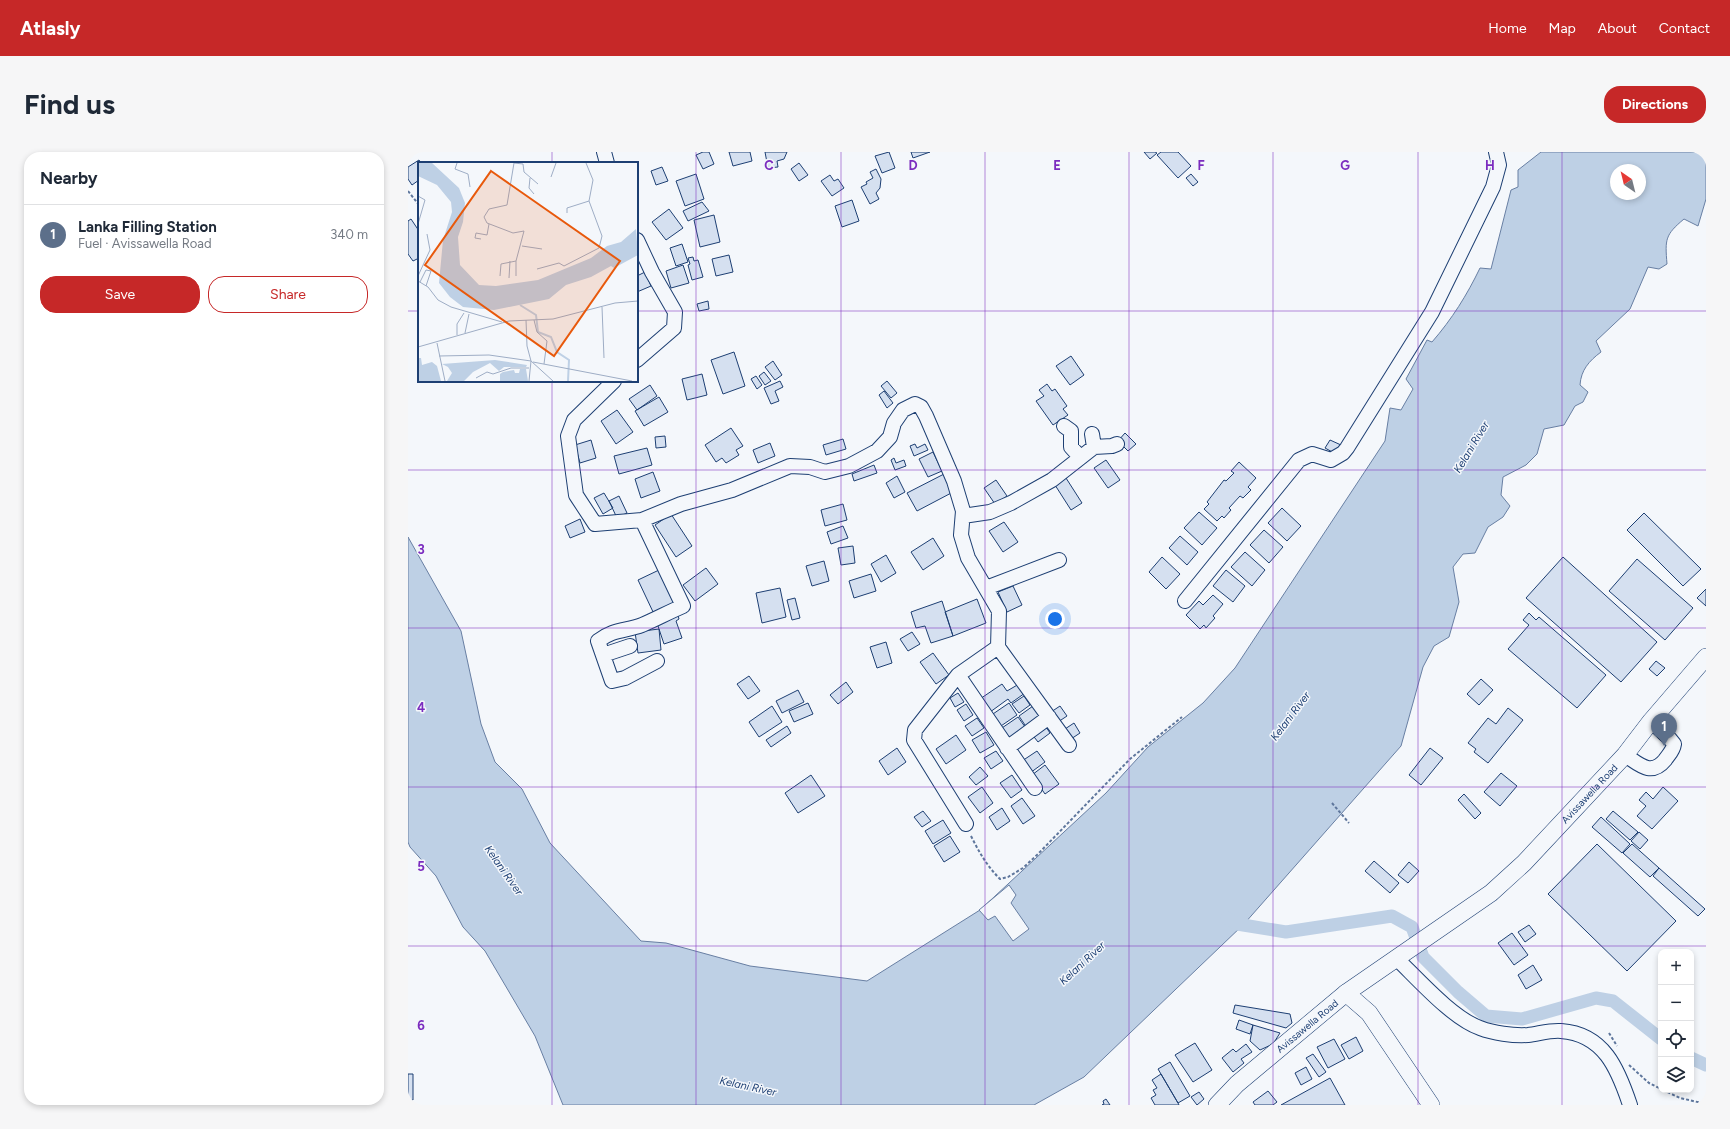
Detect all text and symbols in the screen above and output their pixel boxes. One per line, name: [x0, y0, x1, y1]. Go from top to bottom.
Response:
text: Atlasly: [20, 17, 80, 40]
text: Home: [1488, 20, 1527, 37]
text: Map: [1549, 20, 1576, 37]
text: About: [1598, 20, 1637, 37]
text: Contact: [1659, 20, 1710, 37]
button: Directions: [1604, 86, 1706, 123]
text: Find us: [24, 87, 115, 121]
text: C: [764, 158, 774, 173]
text: D: [908, 158, 918, 173]
text: E: [1053, 158, 1061, 173]
text: F: [1197, 158, 1205, 173]
text: G: [1340, 158, 1350, 173]
text: H: [1485, 158, 1495, 173]
inset map: [418, 162, 638, 382]
north arrow: [1610, 164, 1646, 200]
text: Nearby: [40, 168, 98, 188]
text: Lanka Filling Station: [78, 218, 217, 236]
text: 1: [50, 227, 56, 242]
text: 340 m: [330, 227, 368, 242]
text: Fuel · Avissawella Road: [78, 236, 212, 251]
button: Save: [40, 276, 200, 313]
button: Share: [208, 276, 368, 313]
water label: Kelani River: [1451, 418, 1493, 475]
text: 3: [417, 542, 425, 557]
your location: [1045, 609, 1065, 629]
water label: Kelani River: [1268, 688, 1314, 743]
text: 4: [417, 700, 425, 715]
pin: 1: [1651, 713, 1677, 746]
street label: Avissawella Road: [1558, 761, 1621, 826]
water label: Kelani River: [482, 843, 526, 899]
text: 5: [417, 859, 425, 874]
water label: Kelani River: [1057, 938, 1109, 988]
map controls: [1658, 949, 1694, 1093]
button: +: [1658, 949, 1694, 985]
button: −: [1658, 985, 1694, 1021]
street label: Avissawella Road: [1274, 996, 1341, 1056]
text: 6: [417, 1018, 425, 1033]
button: locate: [1658, 1021, 1694, 1057]
button: layers: [1658, 1057, 1694, 1093]
water label: Kelani River: [718, 1074, 779, 1099]

